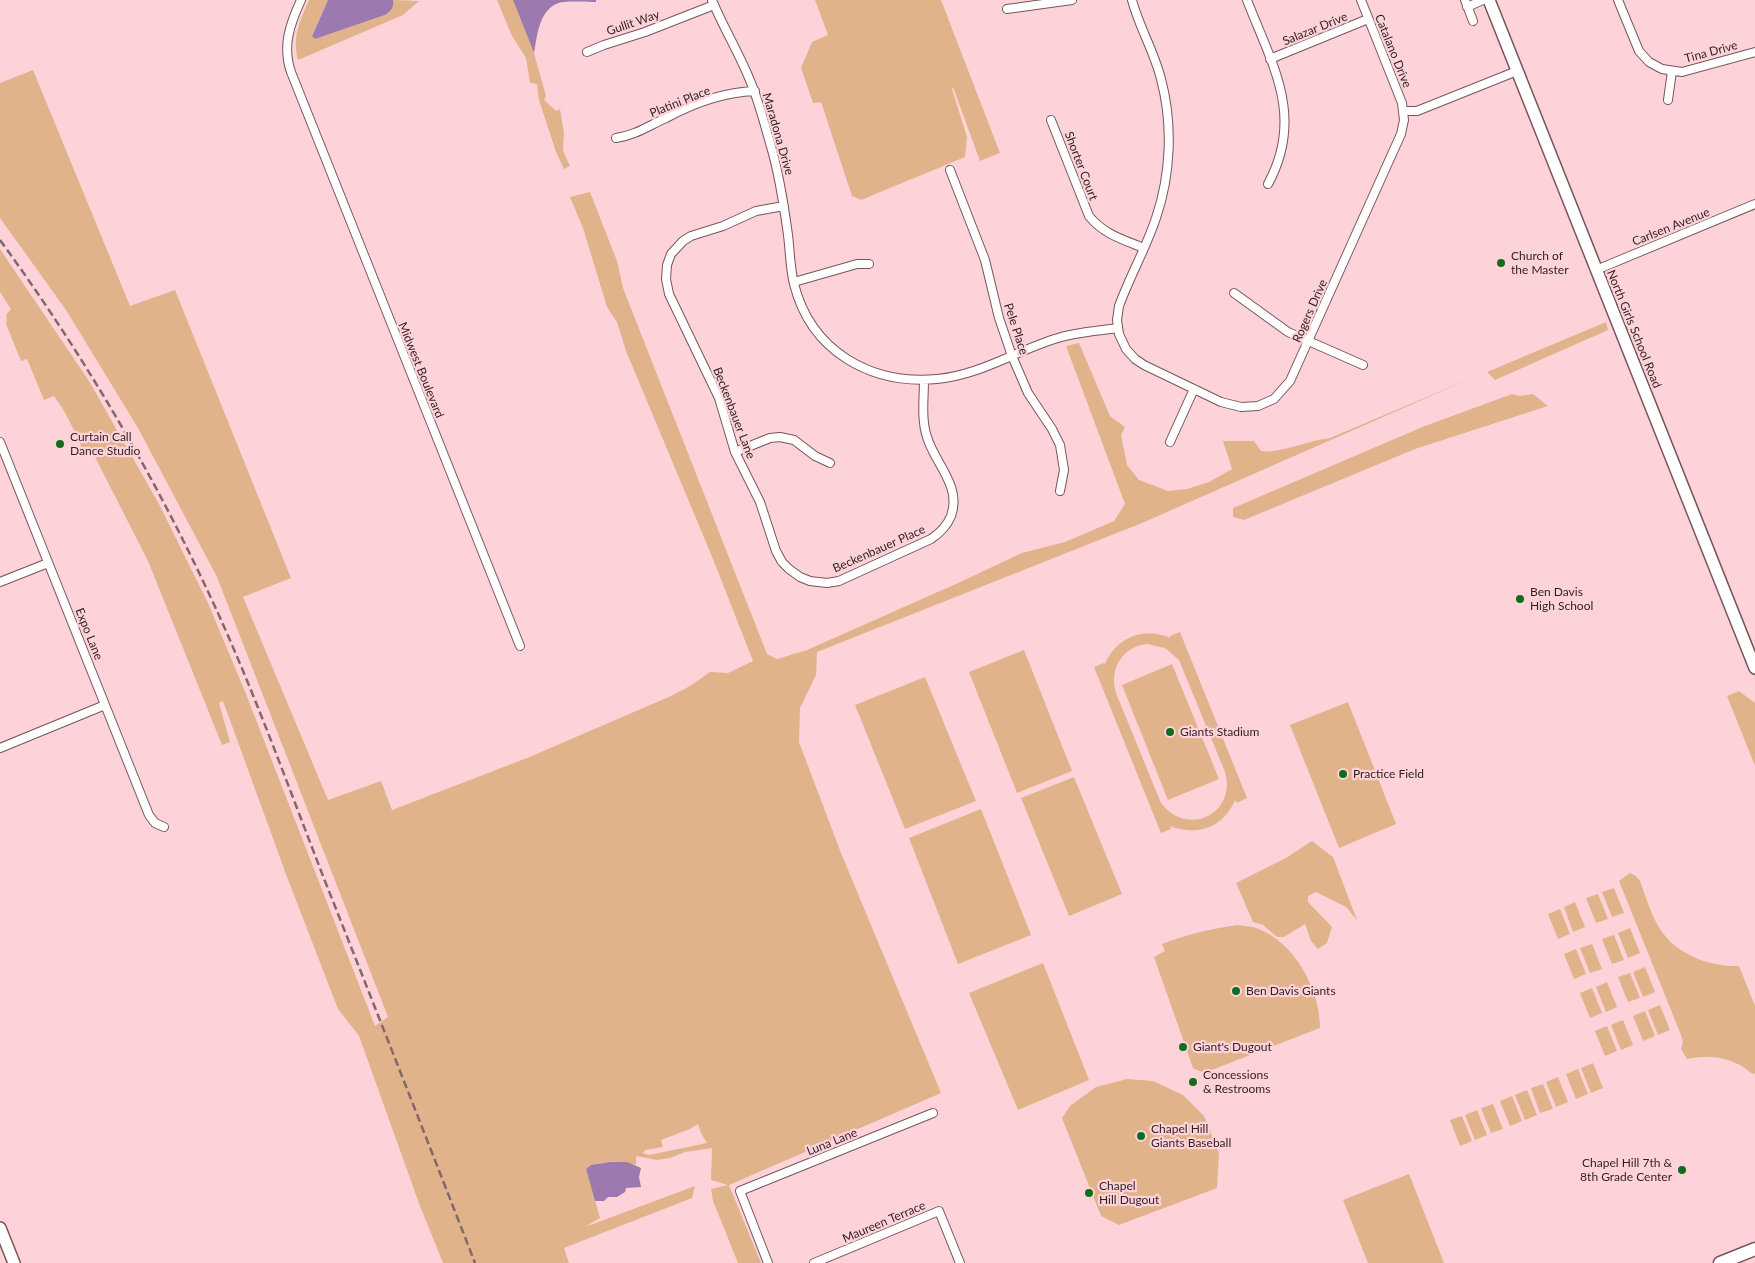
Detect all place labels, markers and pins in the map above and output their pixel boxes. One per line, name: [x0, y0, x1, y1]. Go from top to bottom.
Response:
place label: Church of the Master: [1511, 249, 1569, 277]
marker: Church of the Master: [1495, 257, 1507, 269]
place label: Curtain Call Dance Studio: [70, 430, 140, 458]
marker: Curtain Call Dance Studio: [54, 438, 66, 450]
place label: Ben Davis High School: [1530, 585, 1593, 613]
marker: Ben Davis High School: [1514, 593, 1526, 605]
place label: Giants Stadium: [1180, 725, 1259, 739]
marker: Giants Stadium: [1164, 726, 1176, 738]
place label: Practice Field: [1353, 767, 1424, 781]
marker: Practice Field: [1337, 768, 1349, 780]
place label: Ben Davis Giants: [1246, 984, 1336, 998]
marker: Ben Davis Giants: [1230, 985, 1242, 997]
place label: Giant's Dugout: [1193, 1040, 1272, 1054]
marker: Giant's Dugout: [1177, 1041, 1189, 1053]
place label: Concessions & Restrooms: [1203, 1068, 1270, 1096]
marker: Concessions & Restrooms: [1187, 1076, 1199, 1088]
place label: Chapel Hill Giants Baseball: [1151, 1122, 1231, 1150]
marker: Chapel Hill Giants Baseball: [1135, 1130, 1147, 1142]
place label: Chapel Hill 7th & 8th Grade Center: [1580, 1156, 1672, 1184]
marker: Chapel Hill 7th & 8th Grade Center: [1676, 1164, 1688, 1176]
place label: Chapel Hill Dugout: [1099, 1179, 1159, 1207]
marker: Chapel Hill Dugout: [1083, 1187, 1095, 1199]

